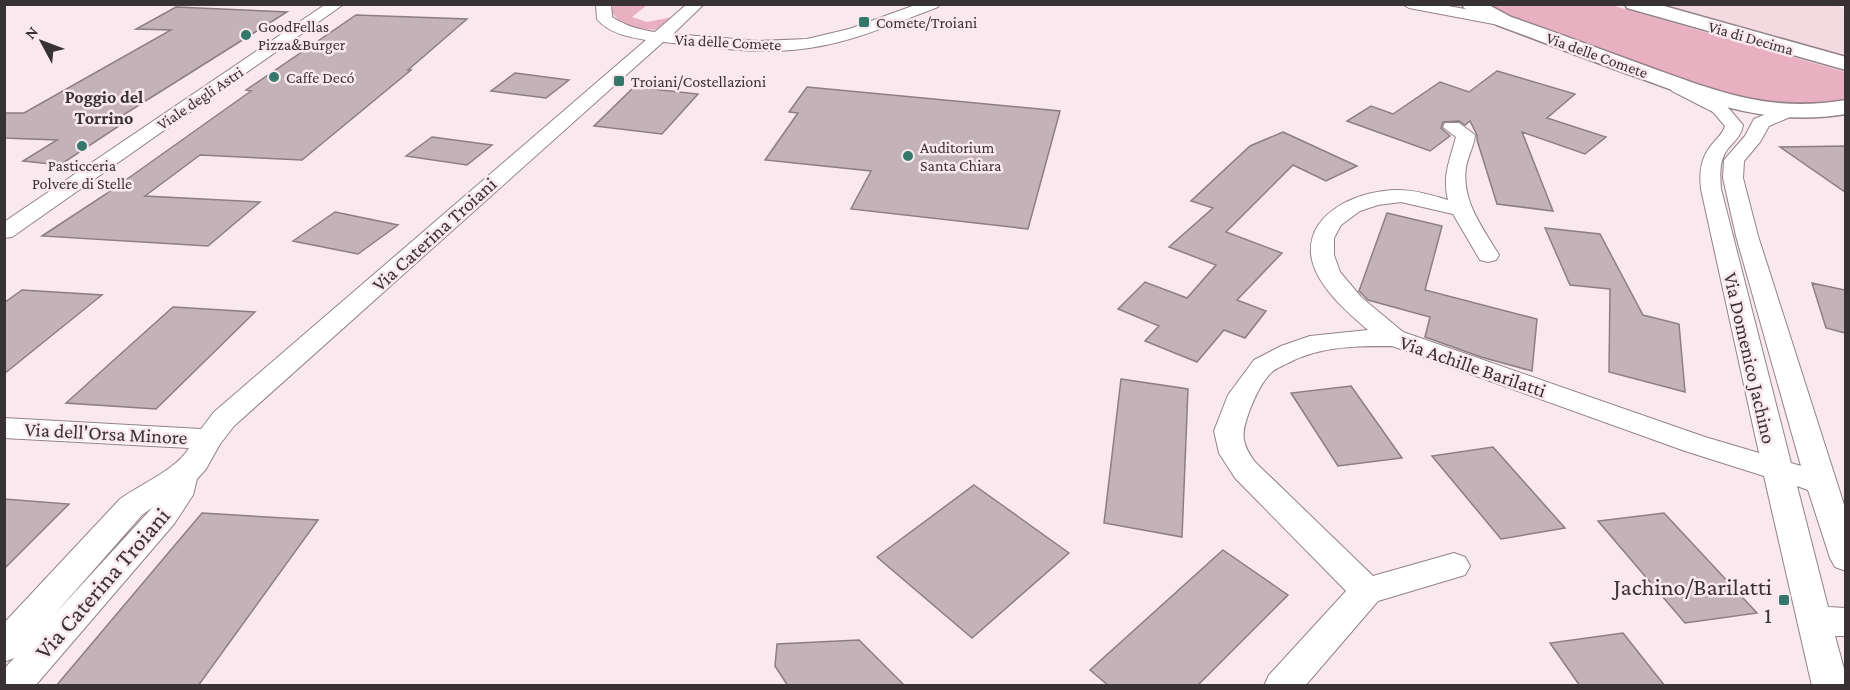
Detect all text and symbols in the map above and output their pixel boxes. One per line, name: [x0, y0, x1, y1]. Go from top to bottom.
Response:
north arrow: [12, 12, 72, 72]
place label: Comete/Troiani: [876, 14, 977, 31]
marker: Comete/Troiani: [857, 15, 871, 29]
place label: GoodFellas Pizza&Burger: [258, 18, 346, 54]
street label: Via di Decima: [1706, 18, 1796, 58]
text: N: [21, 23, 41, 42]
marker: GoodFellas Pizza&Burger: [239, 28, 253, 42]
street label: Via delle Comete: [1544, 29, 1650, 81]
street label: Via delle Comete: [674, 31, 782, 53]
street label: Viale degli Astri: [154, 63, 247, 134]
place label: Caffe Decó: [286, 69, 354, 86]
marker: Caffe Decó: [267, 70, 281, 84]
place label: Troiani/Costellazioni: [631, 73, 766, 90]
marker: Troiani/Costellazioni: [612, 74, 626, 88]
district label: Poggio del Torrino: [65, 87, 143, 128]
marker: Pasticceria Polvere di Stelle: [75, 139, 89, 153]
place label: Auditorium Santa Chiara: [920, 139, 1002, 174]
marker: Auditorium Santa Chiara: [901, 149, 915, 163]
place label: Pasticceria Polvere di Stelle: [32, 157, 132, 192]
street label: Via Caterina Troiani: [367, 172, 501, 296]
street label: Via Domenico Jachino: [1719, 270, 1780, 446]
street label: Via Achille Barilatti: [1397, 331, 1549, 401]
street label: Via dell'Orsa Minore: [24, 418, 188, 448]
street label: Via Caterina Troiani: [29, 502, 175, 664]
place label: Jachino/Barilatti 1: [1611, 573, 1772, 628]
marker: Jachino/Barilatti 1: [1777, 593, 1791, 607]

